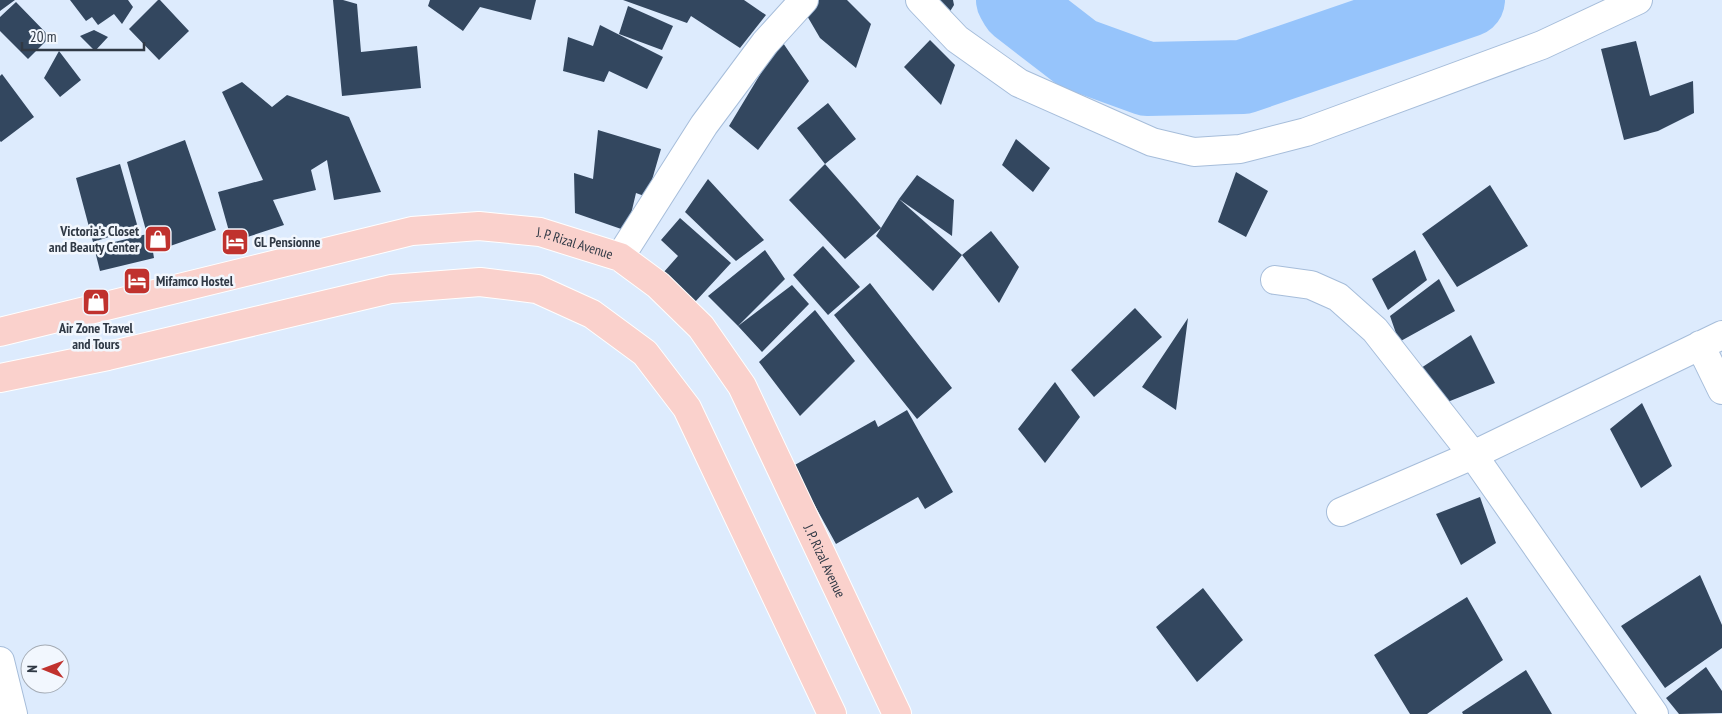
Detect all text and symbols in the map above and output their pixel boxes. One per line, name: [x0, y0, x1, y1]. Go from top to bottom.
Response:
scale bar: [22, 20, 145, 52]
text: 20 m: [30, 27, 56, 46]
place label: Victoria's Closet and Beauty Center: [49, 222, 140, 256]
street label: J. P. Rizal Avenue: [535, 223, 615, 263]
shop icon: Victoria's Closet and Beauty Center: [143, 224, 173, 254]
hotel icon: GL Pensionne: [220, 227, 250, 257]
place label: GL Pensionne: [254, 233, 321, 251]
hotel icon: Mifamco Hostel: [122, 266, 152, 296]
place label: Mifamco Hostel: [156, 272, 234, 290]
shop icon: Air Zone Travel and Tours: [81, 287, 111, 317]
place label: Air Zone Travel and Tours: [58, 319, 134, 353]
street label: J. P. Rizal Avenue: [799, 520, 850, 601]
north arrow: [20, 644, 70, 694]
text: N: [23, 665, 41, 673]

